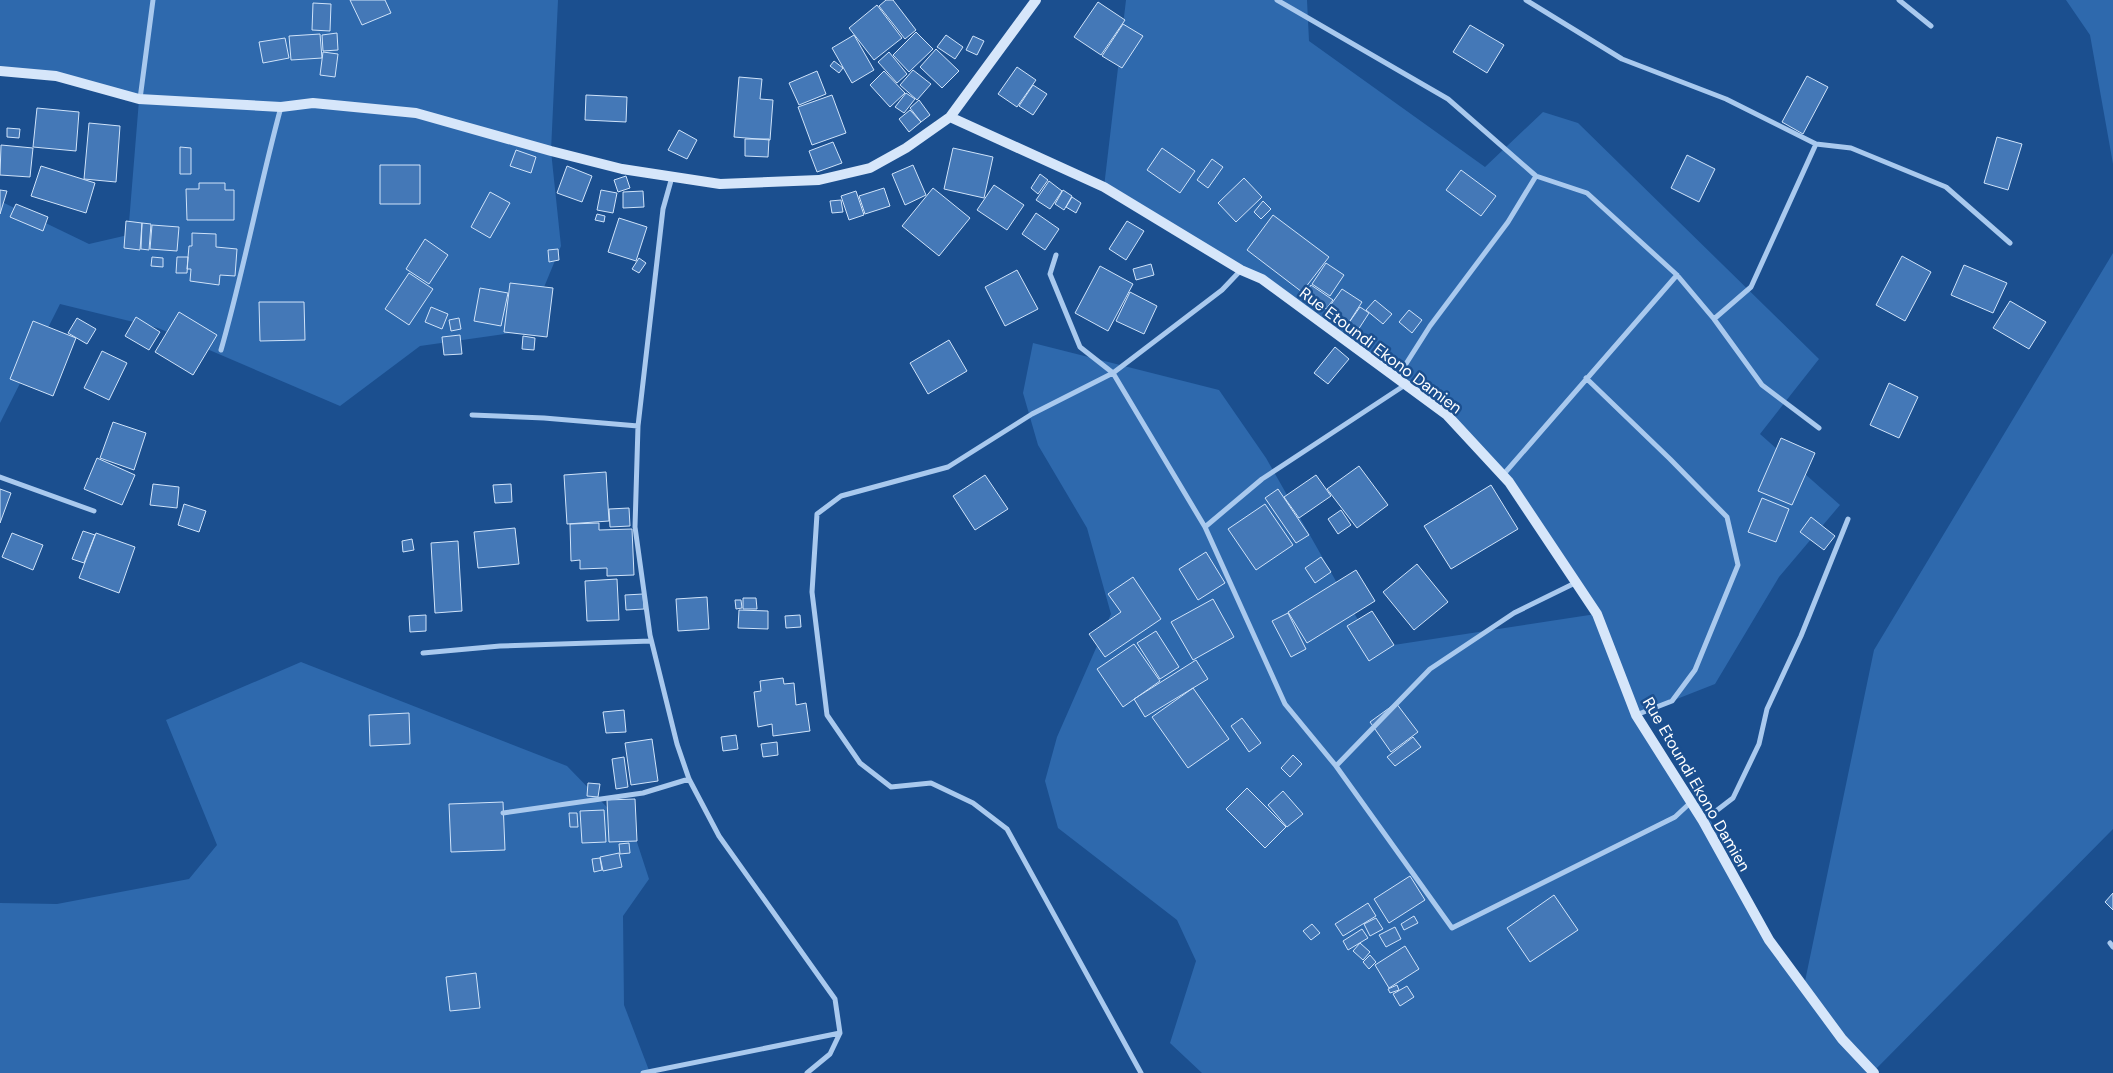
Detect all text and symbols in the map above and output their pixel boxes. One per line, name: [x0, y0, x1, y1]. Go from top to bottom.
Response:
street label: Rue Etoundi Ekono Damien: [1295, 282, 1466, 418]
street label: Rue Etoundi Ekono Damien: [1638, 693, 1755, 875]

